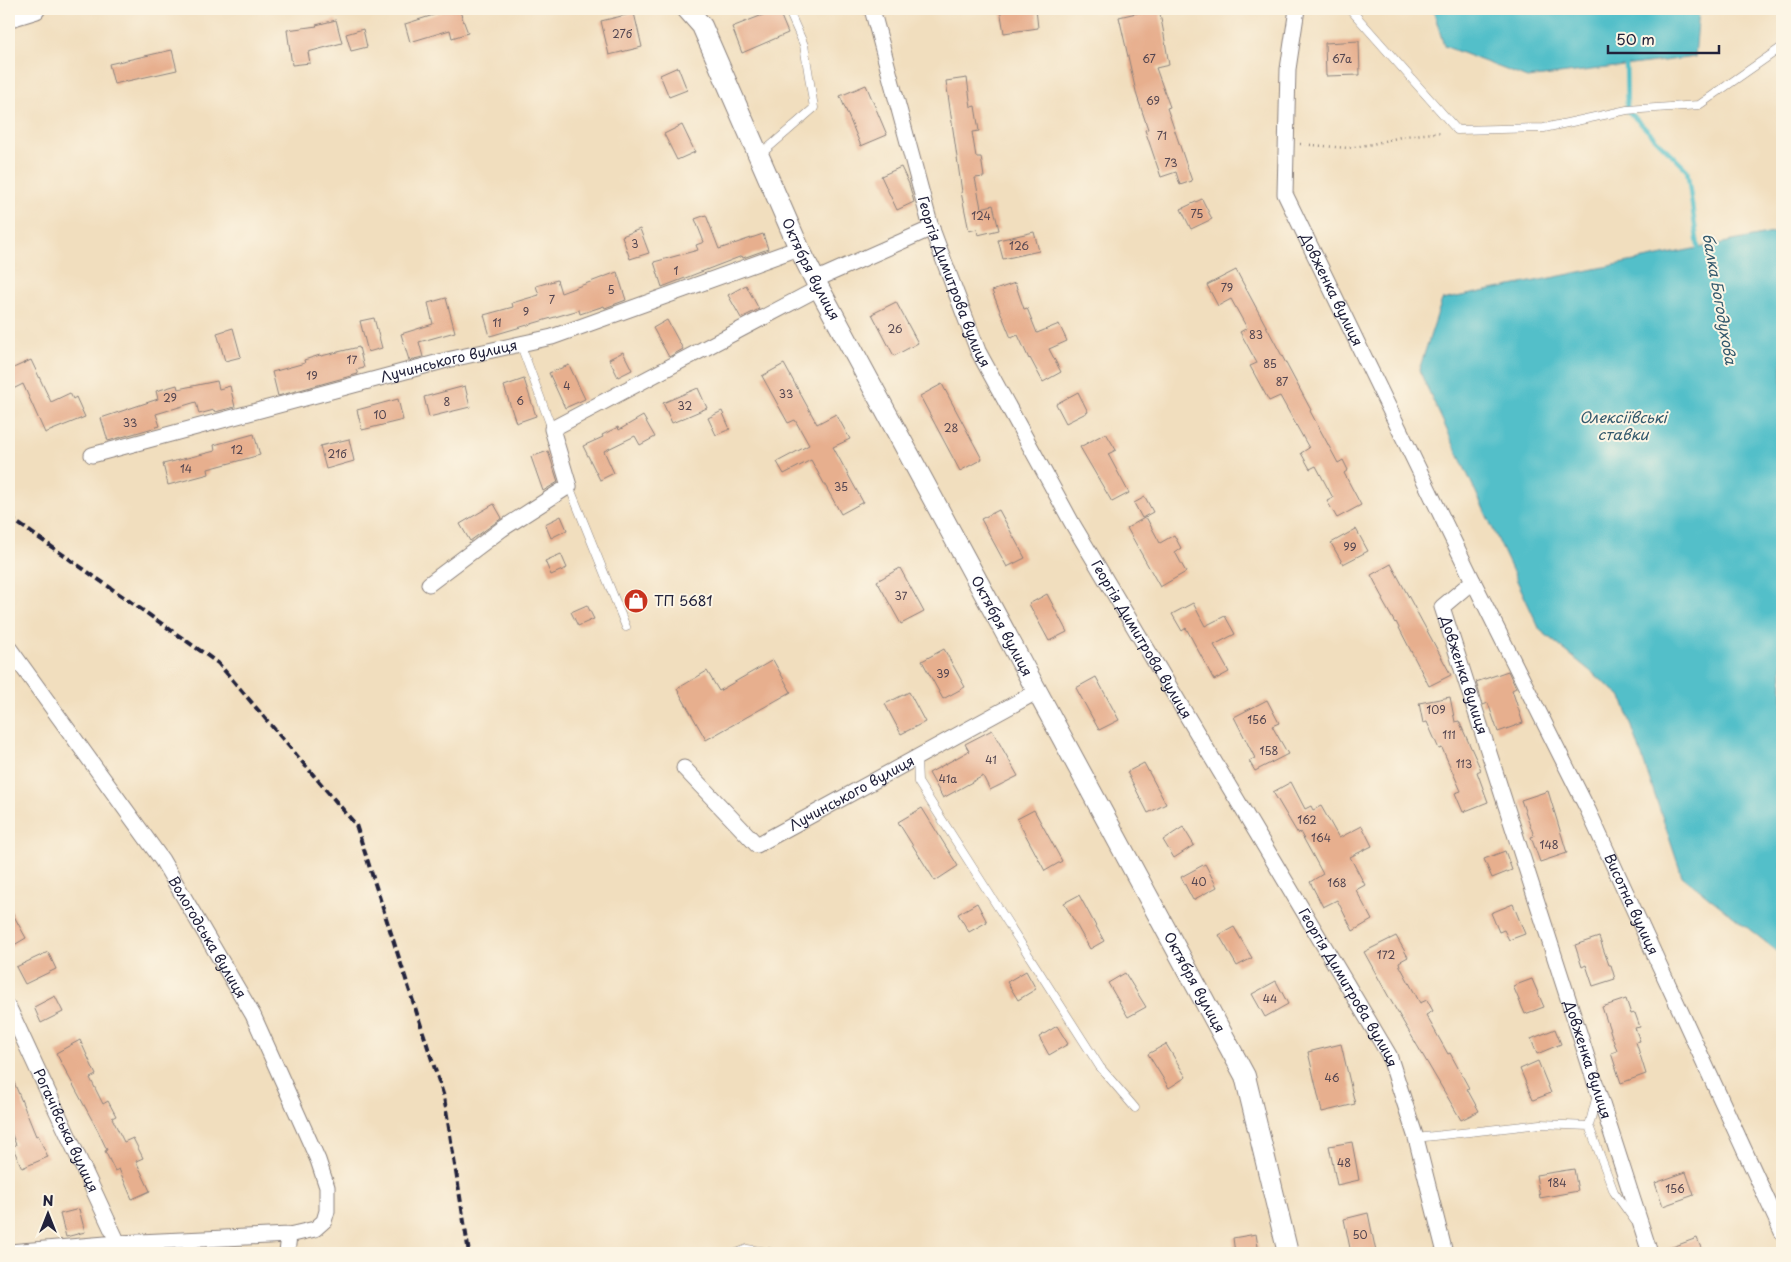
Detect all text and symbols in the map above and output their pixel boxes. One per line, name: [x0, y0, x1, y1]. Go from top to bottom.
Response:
scale bar: [1608, 22, 1720, 54]
house number: 27б: [612, 25, 633, 42]
text: 50 m: [1616, 27, 1655, 50]
house number: 67: [1142, 50, 1156, 67]
house number: 67а: [1332, 50, 1352, 67]
house number: 69: [1146, 92, 1160, 109]
house number: 71: [1157, 127, 1167, 144]
house number: 73: [1164, 154, 1178, 171]
street label: Георгія Димитрова вулиця: [913, 194, 996, 371]
house number: 75: [1191, 205, 1203, 222]
house number: 124: [971, 207, 991, 224]
street label: Октября вулиця: [777, 214, 845, 324]
street label: Довженка вулиця: [1295, 228, 1368, 350]
water label: балка Богодухова: [1698, 231, 1743, 367]
house number: 3: [631, 235, 639, 252]
house number: 126: [1009, 237, 1029, 254]
house number: 1: [674, 262, 679, 279]
house number: 79: [1221, 279, 1233, 296]
house number: 5: [607, 281, 615, 298]
house number: 7: [549, 291, 555, 308]
house number: 9: [523, 303, 529, 320]
house number: 11: [492, 314, 502, 331]
house number: 26: [887, 320, 903, 337]
house number: 83: [1249, 326, 1263, 343]
street label: Лучинського вулиця: [378, 334, 519, 387]
house number: 17: [347, 351, 358, 368]
house number: 85: [1263, 355, 1277, 372]
house number: 19: [306, 367, 318, 384]
house number: 87: [1276, 373, 1288, 390]
house number: 4: [563, 377, 571, 394]
house number: 33: [779, 385, 793, 402]
house number: 29: [163, 389, 177, 406]
house number: 6: [516, 392, 524, 409]
house number: 8: [444, 393, 451, 410]
house number: 32: [678, 397, 693, 414]
water label: Олексіївські ставки: [1579, 405, 1670, 445]
house number: 10: [374, 406, 386, 423]
house number: 33: [123, 414, 137, 431]
house number: 28: [944, 419, 958, 436]
house number: 12: [231, 441, 244, 458]
house number: 21б: [327, 445, 347, 462]
house number: 14: [180, 460, 192, 477]
house number: 35: [834, 478, 848, 495]
house number: 99: [1343, 538, 1357, 555]
street label: Георгія Димитрова вулиця: [1086, 556, 1197, 722]
street label: Октября вулиця: [966, 572, 1038, 680]
house number: 37: [895, 587, 908, 604]
shop icon: ТП 5681: [623, 588, 649, 614]
place label: ТП 5681: [654, 590, 713, 611]
street label: Довженка вулиця: [1435, 612, 1493, 737]
house number: 39: [936, 665, 950, 682]
house number: 109: [1426, 701, 1446, 718]
house number: 156: [1247, 711, 1267, 728]
house number: 111: [1442, 726, 1456, 743]
house number: 158: [1260, 742, 1279, 759]
street label: Лучинського вулиця: [785, 750, 918, 836]
house number: 41: [985, 751, 997, 768]
house number: 113: [1456, 755, 1472, 772]
house number: 41а: [939, 770, 957, 787]
house number: 162: [1297, 811, 1317, 828]
house number: 164: [1311, 829, 1331, 846]
house number: 148: [1539, 836, 1559, 853]
street label: Висотна вулиця: [1599, 850, 1664, 958]
street label: Вологодська вулиця: [164, 872, 252, 1002]
house number: 40: [1191, 873, 1207, 890]
house number: 168: [1327, 874, 1347, 891]
street label: Георгія Димитрова вулиця: [1294, 904, 1403, 1069]
street label: Октября вулиця: [1159, 928, 1231, 1036]
house number: 172: [1377, 946, 1396, 963]
house number: 44: [1263, 990, 1277, 1007]
street label: Довженка вулиця: [1559, 997, 1617, 1122]
street label: Рогачівська вулиця: [28, 1065, 104, 1196]
house number: 46: [1325, 1069, 1340, 1086]
house number: 48: [1337, 1154, 1351, 1171]
house number: 184: [1547, 1174, 1567, 1191]
house number: 156: [1665, 1180, 1685, 1197]
north arrow: [22, 1190, 72, 1240]
text: N: [42, 1190, 54, 1211]
house number: 50: [1352, 1226, 1368, 1243]

